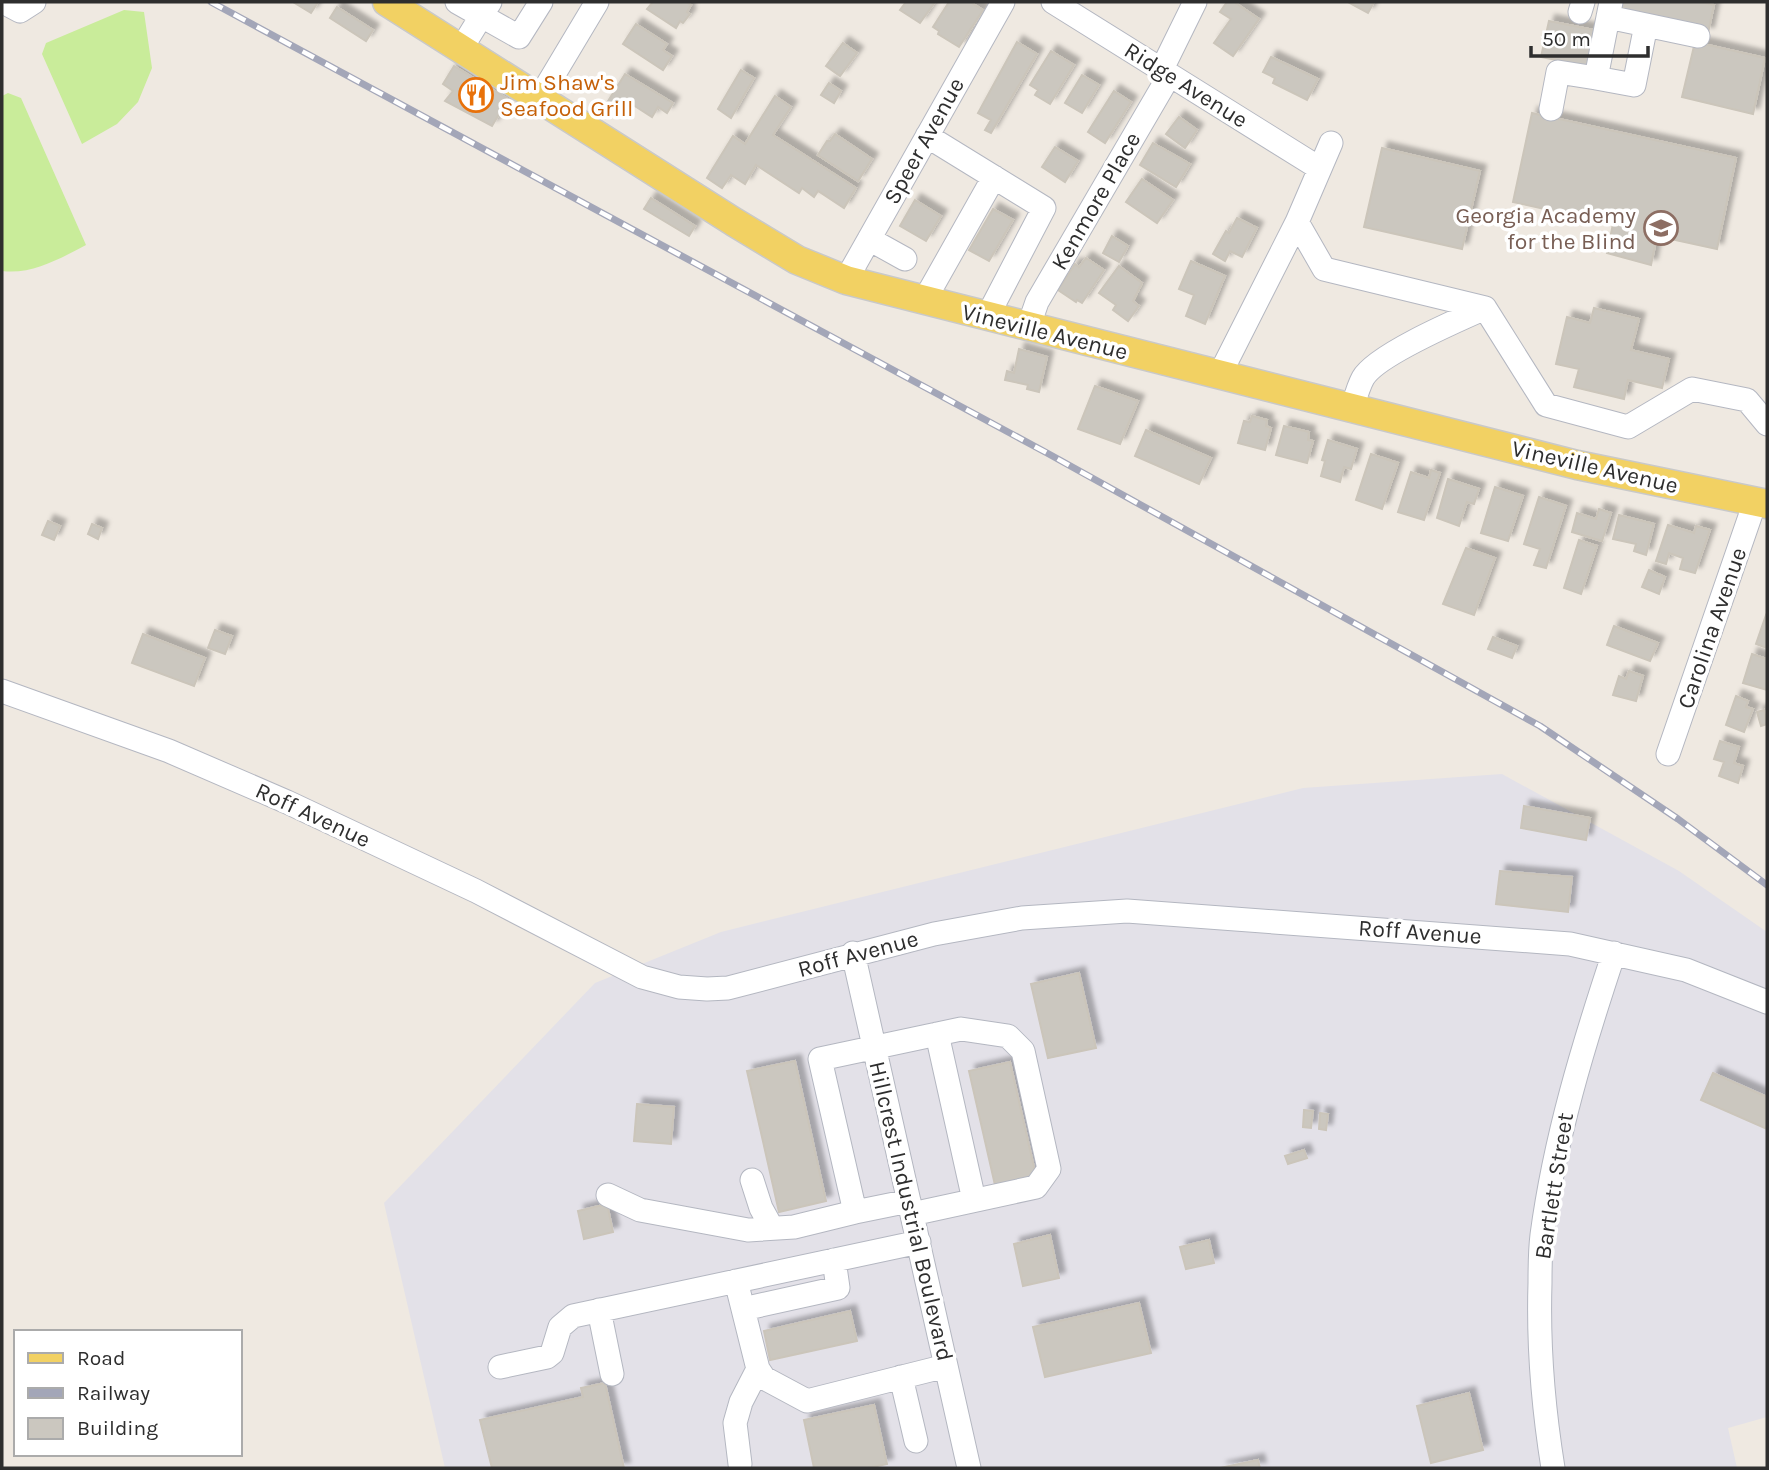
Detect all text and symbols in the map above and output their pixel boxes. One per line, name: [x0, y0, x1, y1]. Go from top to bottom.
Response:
scale bar: [1531, 14, 1648, 58]
text: 50 m: [1542, 27, 1591, 51]
street label: Ridge Avenue: [1119, 36, 1253, 134]
place label: Jim Shaw's Seafood Grill: [500, 69, 633, 122]
street label: Speer Avenue: [878, 73, 970, 209]
restaurant icon: Jim Shaw's Seafood Grill: [457, 76, 495, 114]
street label: Kenmore Place: [1046, 127, 1146, 275]
place label: Georgia Academy for the Blind: [1455, 202, 1636, 255]
school or university icon: Georgia Academy for the Blind: [1642, 209, 1680, 247]
street label: Vineville Avenue: [959, 298, 1131, 366]
street label: Vineville Avenue: [1509, 435, 1681, 499]
street label: Carolina Avenue: [1672, 544, 1752, 712]
street label: Roff Avenue: [251, 777, 375, 853]
street label: Roff Avenue: [1357, 914, 1483, 950]
street label: Roff Avenue: [795, 925, 921, 983]
street label: Hillcrest Industrial Boulevard: [863, 1058, 959, 1364]
street label: Bartlett Street: [1529, 1110, 1579, 1261]
legend: [14, 1330, 242, 1456]
text: Road: [77, 1346, 125, 1370]
text: Railway: [77, 1381, 150, 1405]
text: Building: [77, 1416, 158, 1440]

